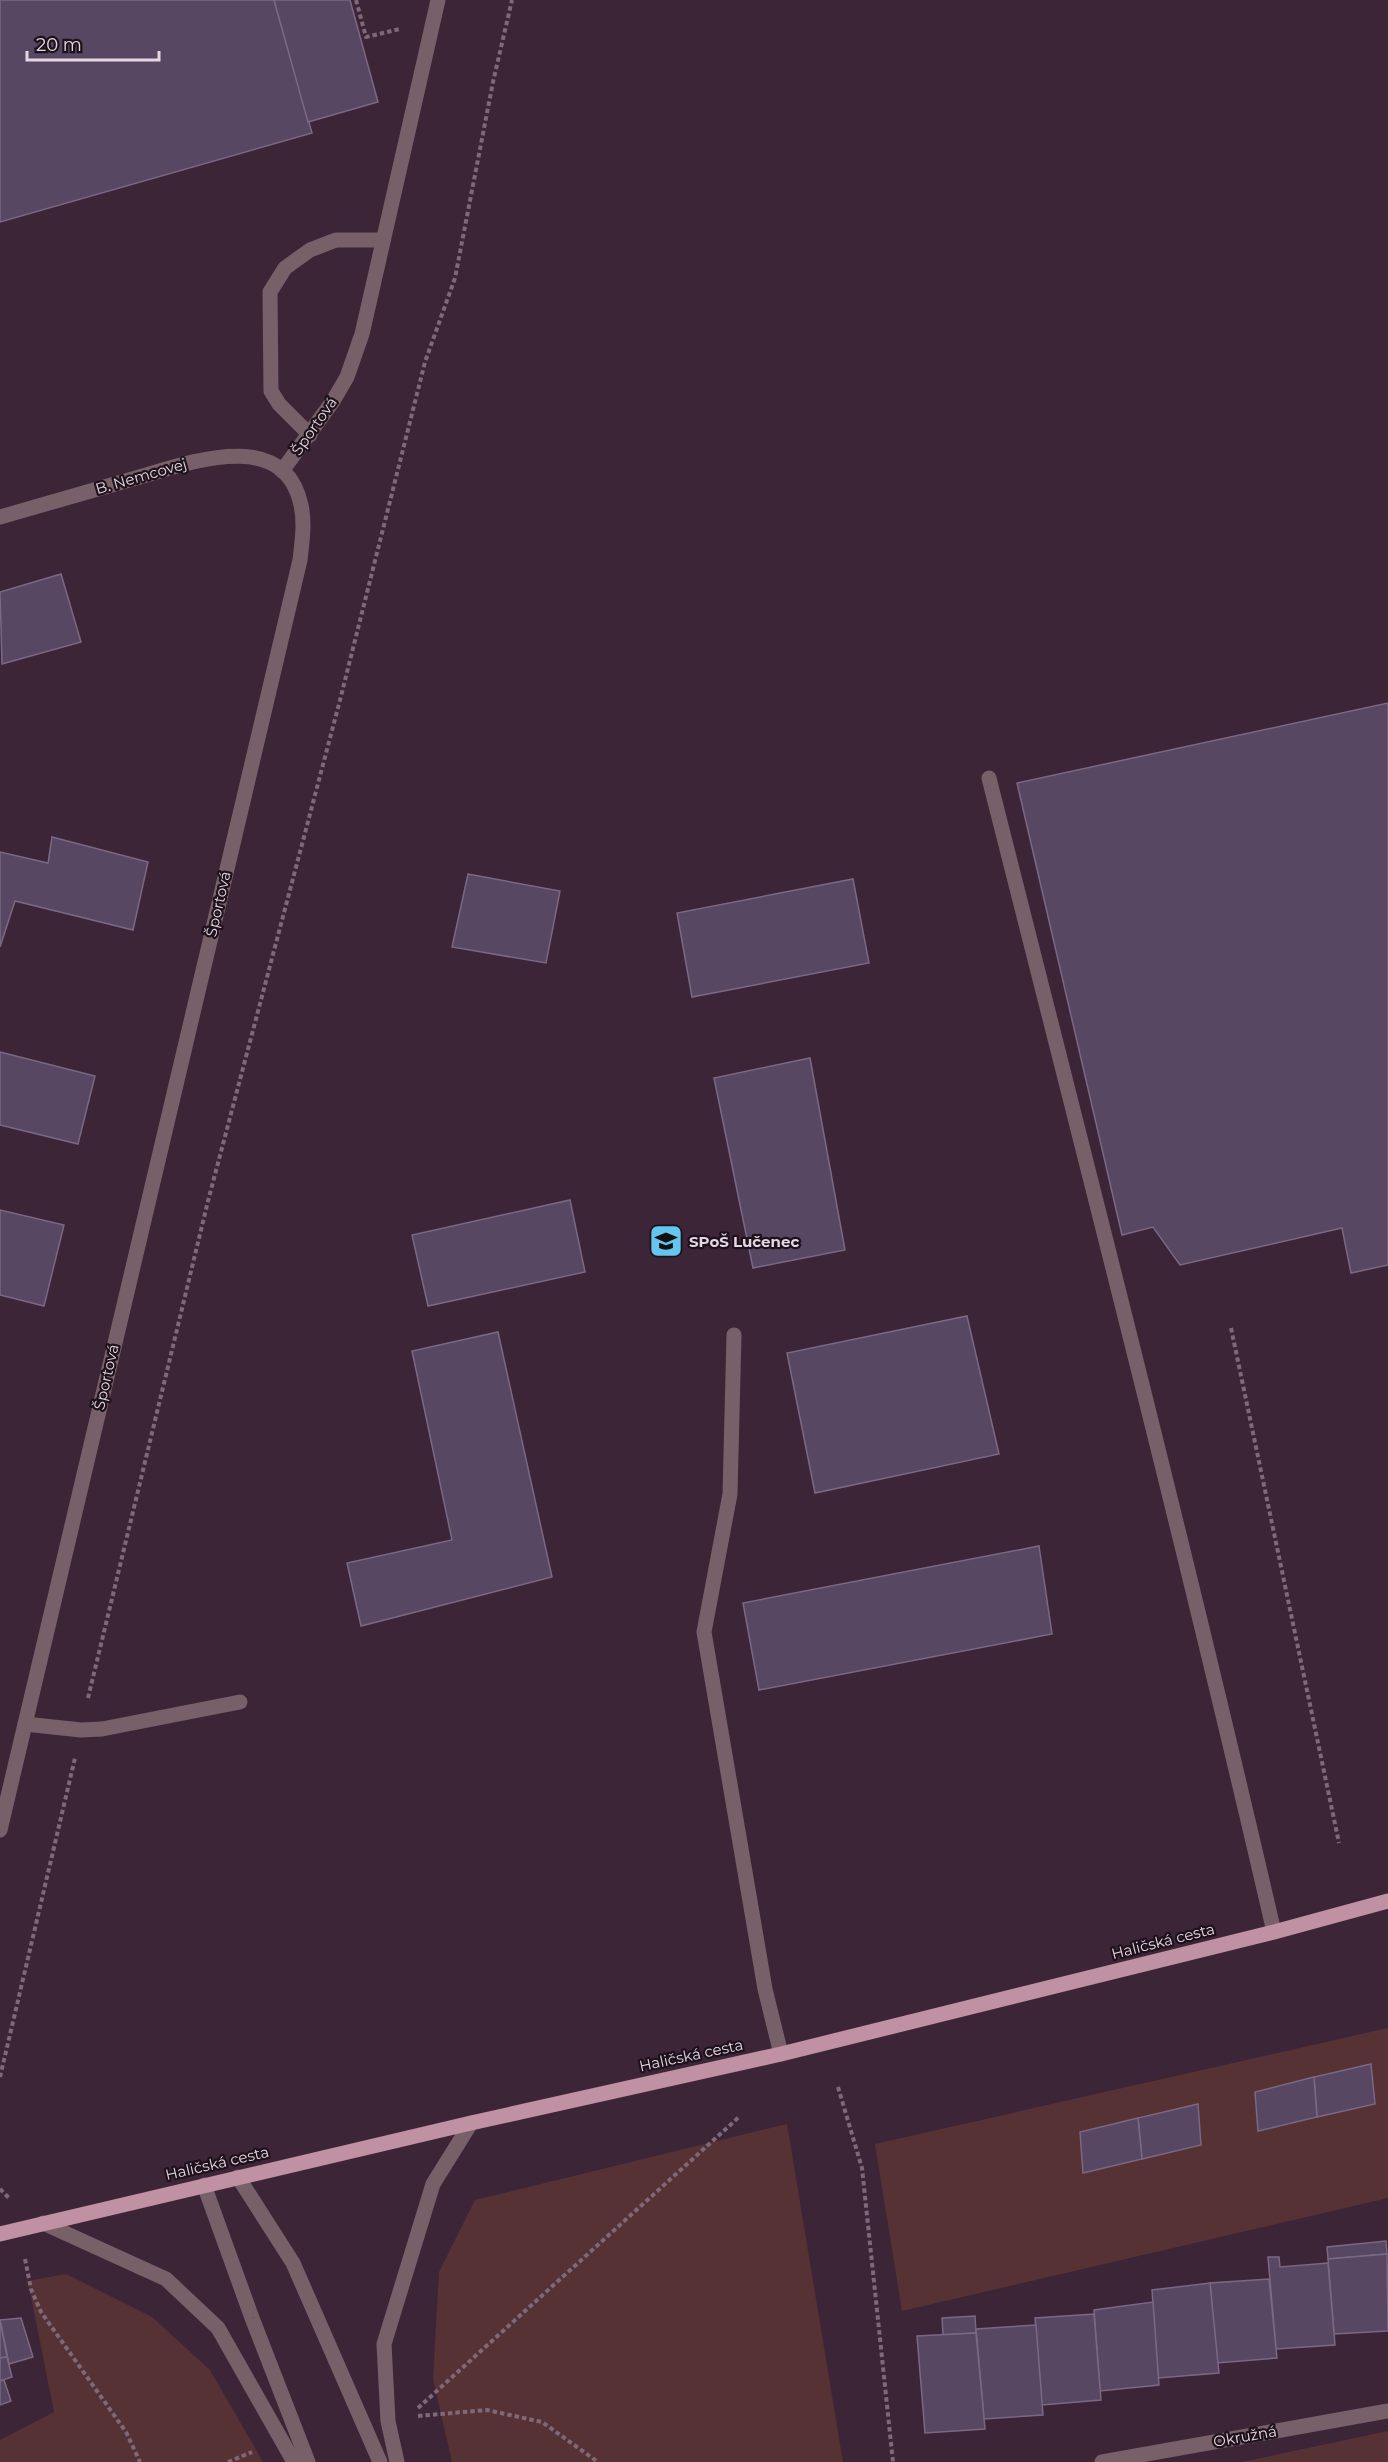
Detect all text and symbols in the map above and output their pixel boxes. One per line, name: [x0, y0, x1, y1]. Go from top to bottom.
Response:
scale bar: [27, 24, 159, 62]
text: 20 m: [36, 34, 82, 56]
street label: Športová: [287, 393, 341, 459]
street label: B. Nemcovej: [93, 454, 189, 498]
street label: Športová: [201, 869, 235, 939]
school or university icon: SPoŠ Lučenec: [648, 1223, 684, 1259]
place label: SPoŠ Lučenec: [689, 1232, 799, 1251]
street label: Športová: [89, 1342, 123, 1412]
street label: Haličská cesta: [1109, 1919, 1217, 1963]
street label: Haličská cesta: [637, 2035, 745, 2075]
street label: Haličská cesta: [163, 2142, 271, 2184]
street label: Okružná: [1212, 2421, 1278, 2451]

